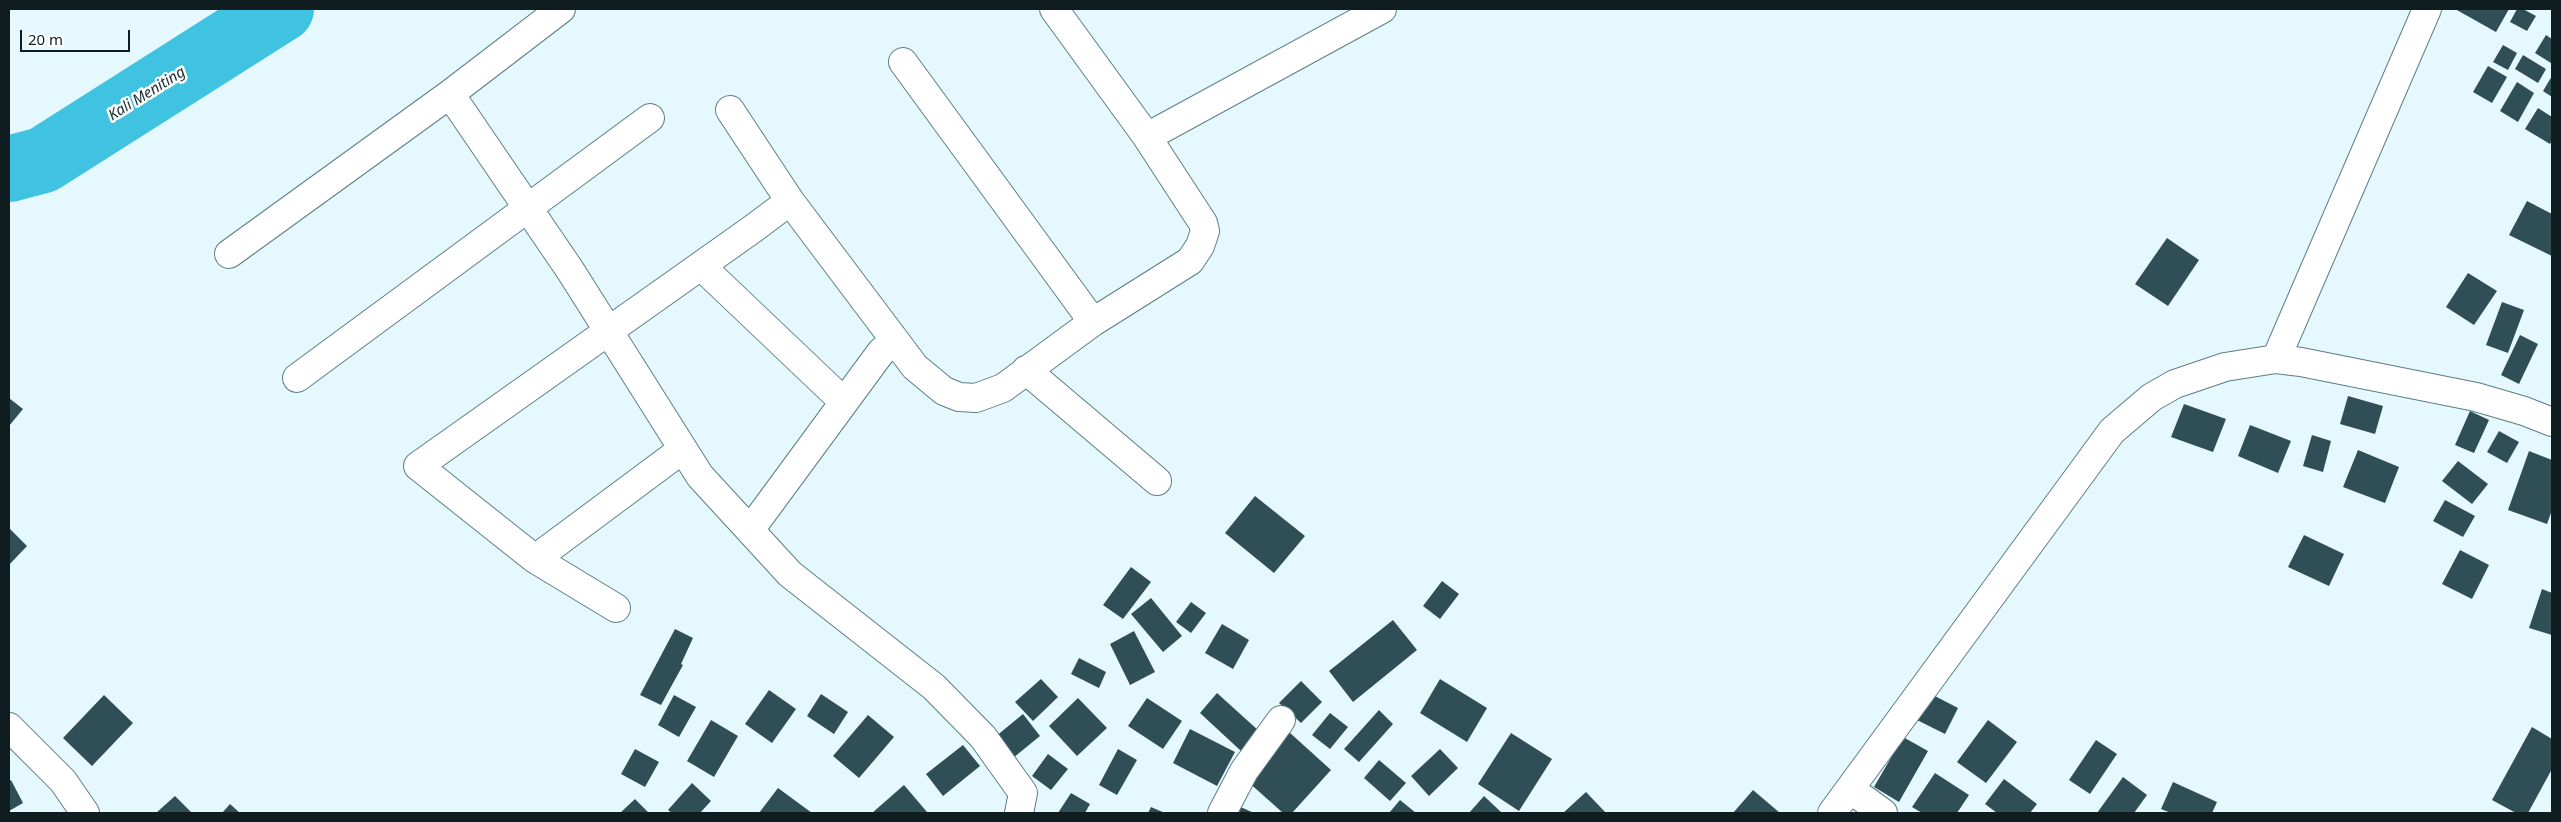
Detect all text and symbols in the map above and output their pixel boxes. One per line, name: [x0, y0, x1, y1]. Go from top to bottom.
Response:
scale bar: [22, 20, 132, 52]
text: 20 m: [28, 29, 63, 49]
water label: Kali Meniting: [105, 63, 189, 125]

